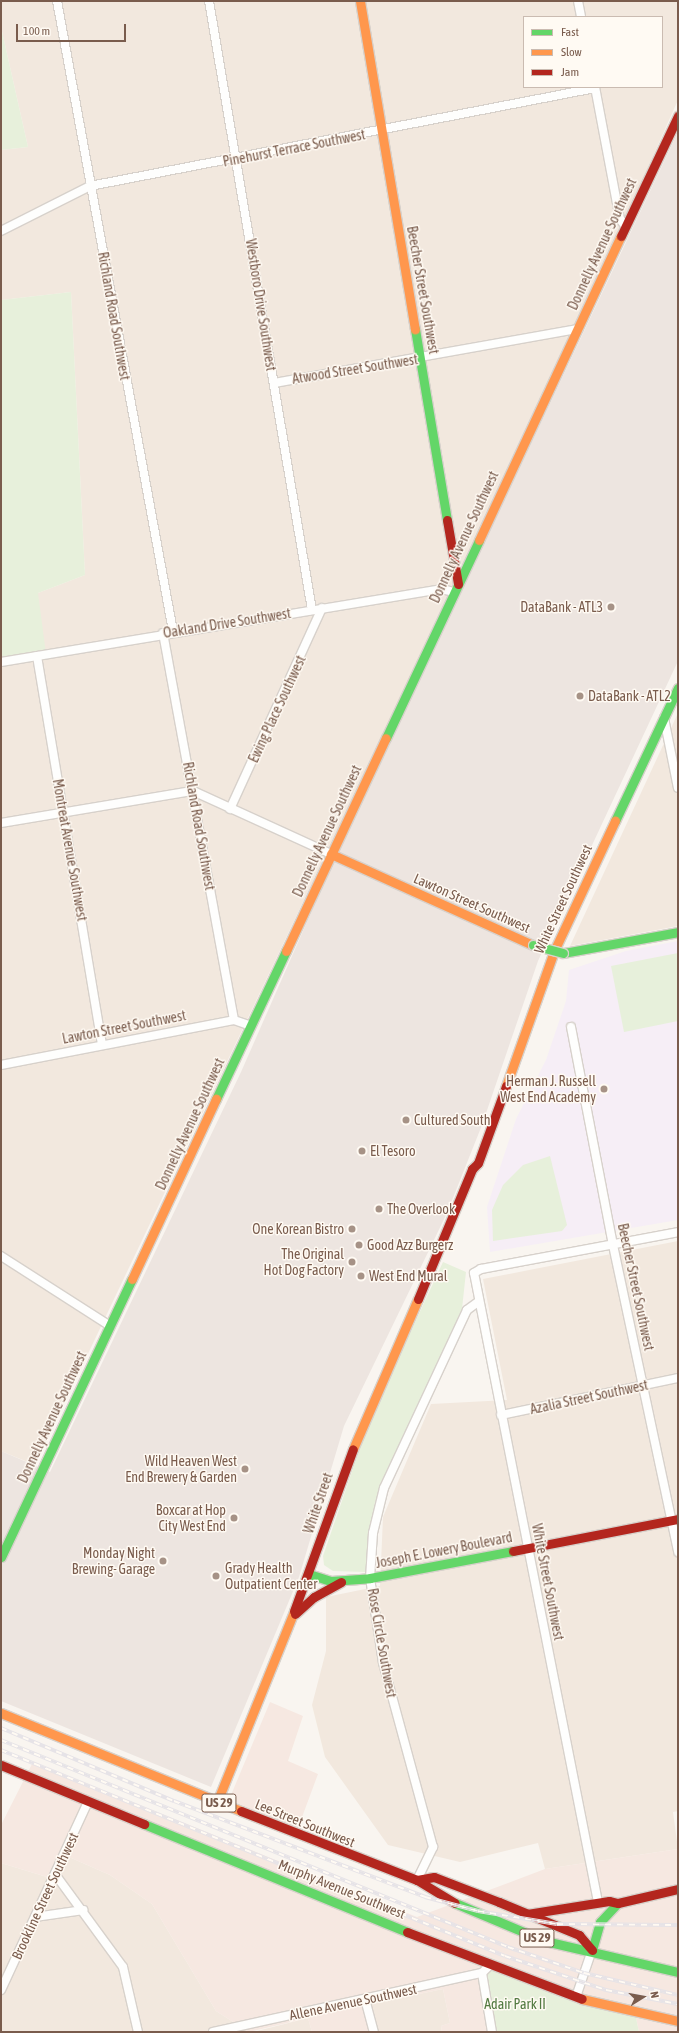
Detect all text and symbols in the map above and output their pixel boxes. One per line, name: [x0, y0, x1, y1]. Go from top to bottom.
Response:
scale bar: [18, 16, 128, 42]
legend: [523, 16, 663, 88]
text: 100 m: [23, 24, 50, 38]
text: Fast: [561, 25, 579, 39]
text: Slow: [561, 45, 582, 59]
text: Jam: [561, 65, 579, 79]
street label: Pinehurst Terrace Southwest: [221, 126, 367, 170]
street label: Donnelly Avenue Southwest: [564, 175, 640, 313]
street label: Beecher Street Southwest: [403, 225, 443, 355]
street label: Westboro Drive Southwest: [242, 238, 280, 372]
street label: Richland Road Southwest: [94, 251, 134, 381]
street label: Atwood Street Southwest: [291, 351, 419, 387]
street label: Donnelly Avenue Southwest: [426, 468, 502, 606]
place label: DataBank - ATL3: [520, 599, 603, 615]
marker: DataBank - ATL3: [606, 602, 616, 612]
street label: Oakland Drive Southwest: [162, 605, 292, 641]
street label: Ewing Place Southwest: [245, 653, 309, 765]
place label: DataBank - ATL2: [588, 688, 671, 704]
marker: DataBank - ATL2: [575, 691, 585, 701]
street label: Richland Road Southwest: [179, 761, 219, 891]
street label: Donnelly Avenue Southwest: [289, 762, 365, 900]
street label: Montreat Avenue Southwest: [49, 778, 91, 922]
street label: White Street Southwest: [530, 842, 596, 956]
street label: Lawton Street Southwest: [411, 870, 533, 936]
street label: Lawton Street Southwest: [61, 1007, 187, 1047]
street label: Donnelly Avenue Southwest: [152, 1055, 228, 1193]
place label: Herman J. Russell West End Academy: [500, 1073, 596, 1106]
marker: Herman J. Russell West End Academy: [599, 1084, 609, 1094]
place label: Cultured South: [414, 1112, 491, 1128]
marker: Cultured South: [401, 1115, 411, 1125]
place label: El Tesoro: [370, 1143, 415, 1159]
marker: El Tesoro: [357, 1146, 367, 1156]
place label: The Overlook: [387, 1201, 455, 1217]
marker: The Overlook: [374, 1204, 384, 1214]
place label: One Korean Bistro: [252, 1221, 344, 1237]
street label: Beecher Street Southwest: [614, 1222, 658, 1352]
marker: One Korean Bistro: [347, 1224, 357, 1234]
place label: Good Azz Burgerz: [367, 1237, 453, 1253]
marker: Good Azz Burgerz: [354, 1240, 364, 1250]
place label: The Original Hot Dog Factory: [264, 1246, 344, 1278]
marker: The Original Hot Dog Factory: [347, 1257, 357, 1267]
place label: West End Mural: [369, 1268, 447, 1284]
marker: West End Mural: [356, 1271, 366, 1281]
street label: Donnelly Avenue Southwest: [14, 1348, 90, 1486]
street label: Azalia Street Southwest: [529, 1376, 649, 1418]
place label: Wild Heaven West End Brewery & Garden: [125, 1453, 237, 1486]
marker: Wild Heaven West End Brewery & Garden: [240, 1464, 250, 1474]
street label: White Street: [300, 1470, 336, 1536]
place label: Boxcar at Hop City West End: [156, 1502, 226, 1534]
marker: Boxcar at Hop City West End: [229, 1513, 239, 1523]
street label: White Street Southwest: [528, 1522, 568, 1642]
street label: Joseph E. Lowery Boulevard: [374, 1528, 514, 1572]
place label: Monday Night Brewing- Garage: [72, 1545, 155, 1578]
marker: Monday Night Brewing- Garage: [158, 1556, 168, 1566]
place label: Grady Health Outpatient Center: [225, 1560, 317, 1592]
marker: Grady Health Outpatient Center: [210, 1570, 222, 1582]
street label: Rose Circle Southwest: [364, 1587, 400, 1699]
road number: US 29: [201, 1792, 237, 1814]
street label: Lee Street Southwest: [253, 1795, 357, 1851]
street label: Brookline Street Southwest: [8, 1830, 82, 1962]
street label: Murphy Avenue Southwest: [276, 1856, 408, 1922]
road number: US 29: [519, 1927, 555, 1949]
north arrow: [623, 1977, 663, 2017]
street label: Allene Avenue Southwest: [288, 1980, 418, 2024]
text: N: [648, 1990, 661, 1999]
park label: Adair Park II: [484, 1996, 546, 2012]

